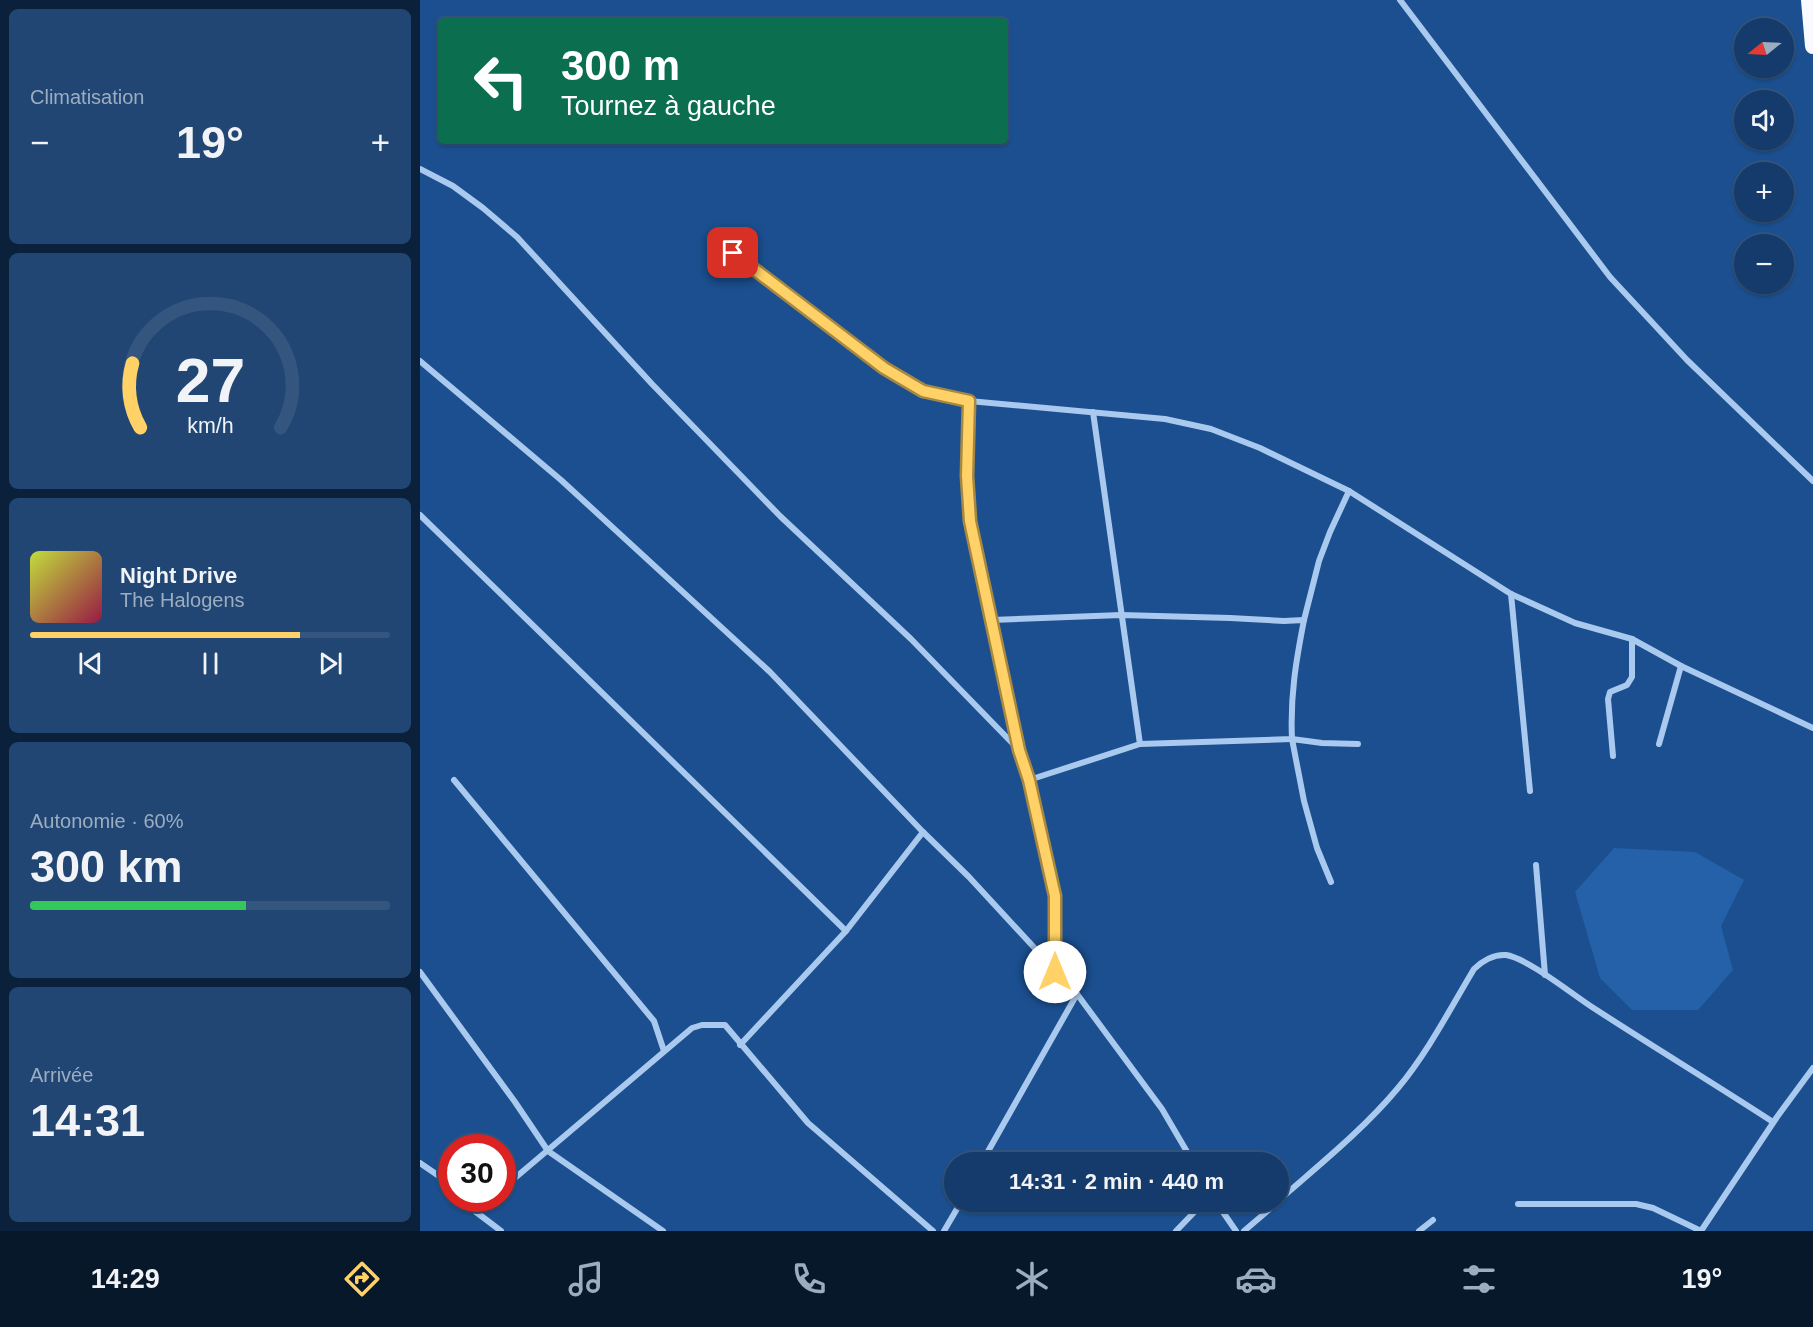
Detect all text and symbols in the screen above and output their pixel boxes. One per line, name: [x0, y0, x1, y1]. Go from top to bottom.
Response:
north arrow: [1734, 18, 1794, 78]
map controls: [1734, 18, 1794, 294]
icon: left: [462, 42, 540, 120]
text: 300 m: [561, 42, 680, 89]
text: Climatisation: [30, 86, 144, 108]
button: sound: [1734, 90, 1794, 150]
text: Tournez à gauche: [561, 91, 776, 121]
text: 19°: [176, 117, 244, 168]
text: −: [30, 124, 49, 161]
text: +: [371, 124, 390, 161]
button: +: [1734, 162, 1794, 222]
pin: [707, 227, 758, 278]
button: −: [1734, 234, 1794, 294]
icon: arrive: [716, 236, 749, 269]
text: 27: [175, 346, 245, 415]
text: km/h: [187, 415, 233, 439]
text: Night Drive: [120, 563, 237, 588]
text: The Halogens: [120, 589, 245, 611]
icon: previous: [74, 647, 107, 680]
icon: pause: [194, 647, 227, 680]
icon: next: [314, 647, 347, 680]
text: Autonomie · 60%: [30, 810, 183, 832]
text: 300 km: [30, 841, 183, 892]
position arrow: [1023, 940, 1087, 1004]
text: Arrivée: [30, 1064, 93, 1086]
text: 14:31: [30, 1095, 145, 1146]
speed limit sign: 30: [438, 1134, 516, 1212]
text: 14:31 · 2 min · 440 m: [1009, 1169, 1224, 1194]
icon: directions: [341, 1258, 383, 1300]
icon: music: [565, 1258, 607, 1300]
icon: phone: [788, 1258, 830, 1300]
icon: climate: [1011, 1258, 1053, 1300]
icon: car: [1235, 1258, 1277, 1300]
icon: filters: [1458, 1258, 1500, 1300]
text: 14:29: [91, 1264, 160, 1294]
text: 19°: [1681, 1264, 1722, 1294]

